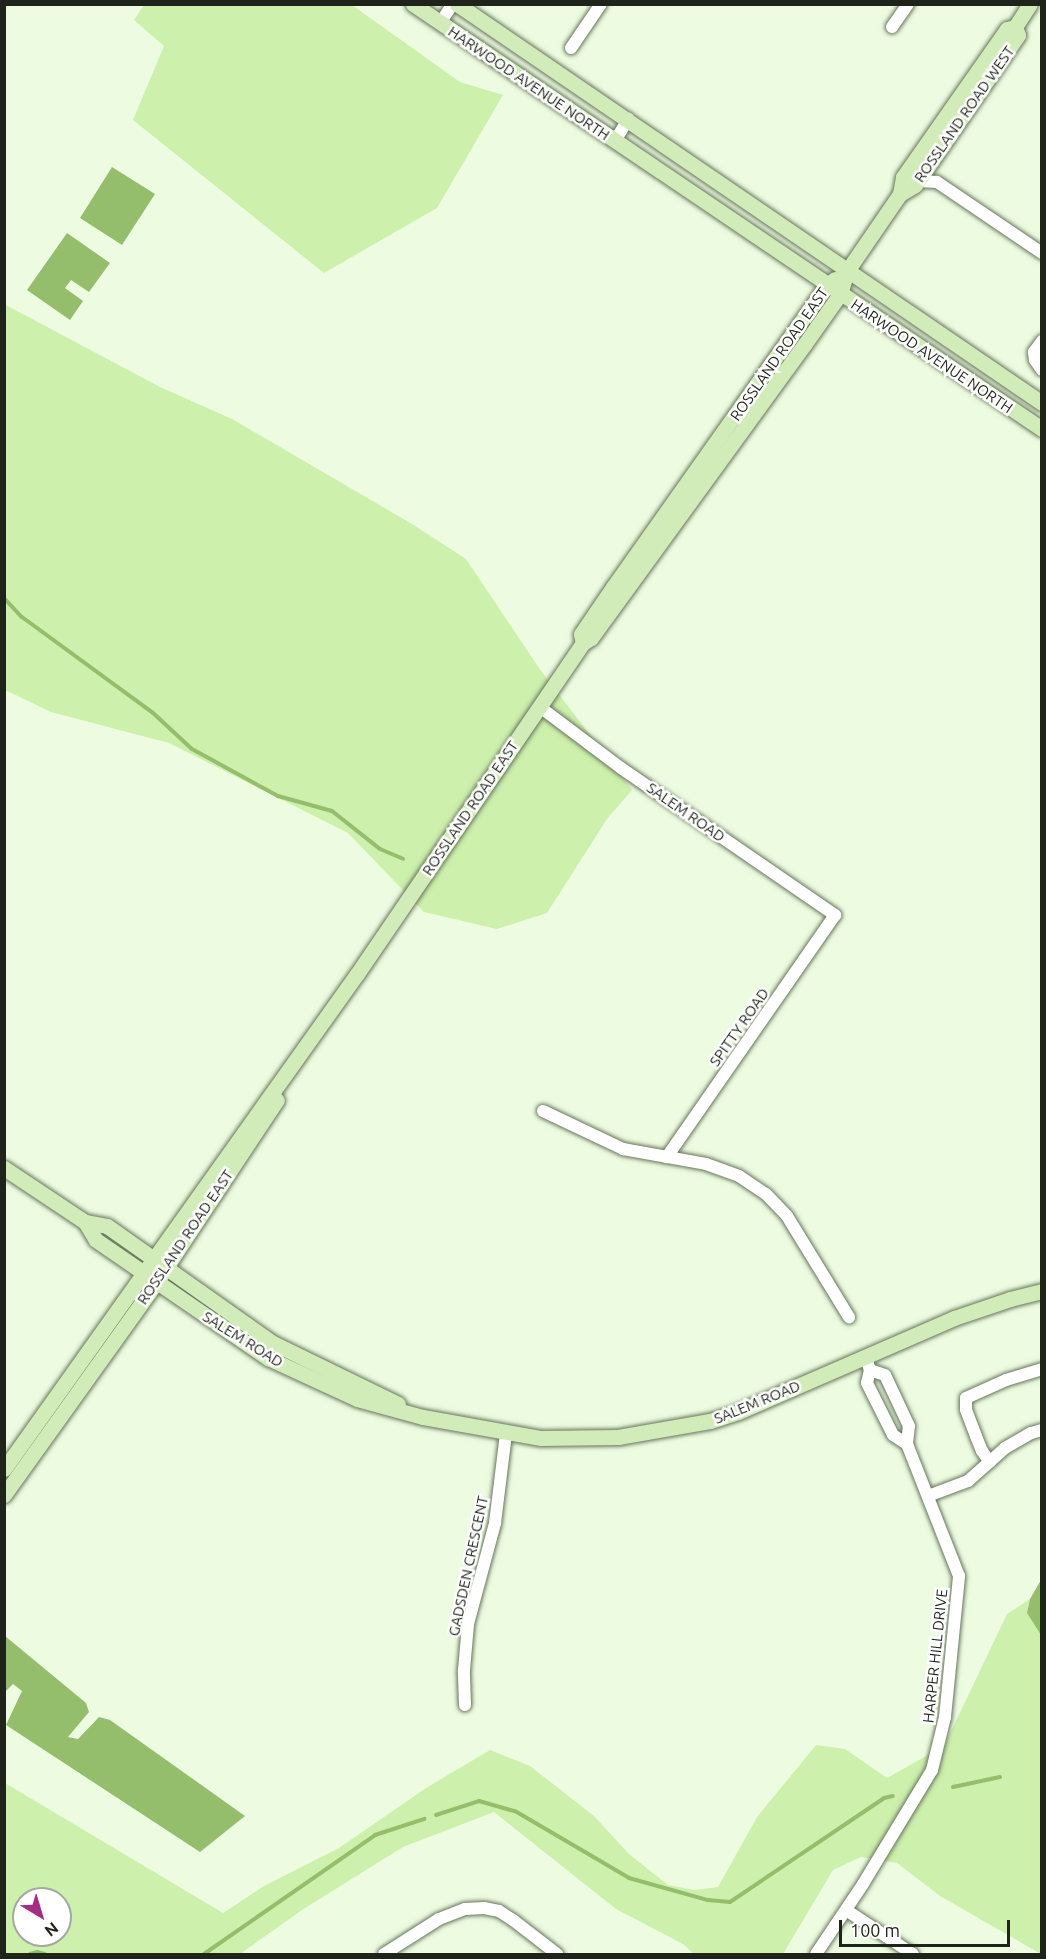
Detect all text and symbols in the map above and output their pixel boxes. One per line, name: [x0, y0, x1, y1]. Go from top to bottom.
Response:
street label: HARWOOD AVENUE NORTH: [445, 22, 613, 144]
street label: ROSSLAND ROAD WEST: [910, 42, 1018, 186]
street label: ROSSLAND ROAD EAST: [726, 284, 832, 424]
street label: HARWOOD AVENUE NORTH: [848, 295, 1016, 417]
street label: ROSSLAND ROAD EAST: [418, 737, 522, 879]
street label: SALEM ROAD: [643, 778, 729, 846]
street label: SPITTY ROAD: [705, 984, 773, 1070]
street label: ROSSLAND ROAD EAST: [133, 1166, 237, 1308]
street label: SALEM ROAD: [200, 1307, 286, 1371]
street label: SALEM ROAD: [711, 1377, 803, 1427]
street label: GADSDEN CRESCENT: [444, 1494, 492, 1638]
street label: HARPER HILL DRIVE: [919, 1588, 951, 1724]
north arrow: [12, 1887, 72, 1947]
scale bar: [842, 1908, 1013, 1946]
text: N: [42, 1919, 62, 1940]
text: 100 m: [850, 1920, 900, 1940]

